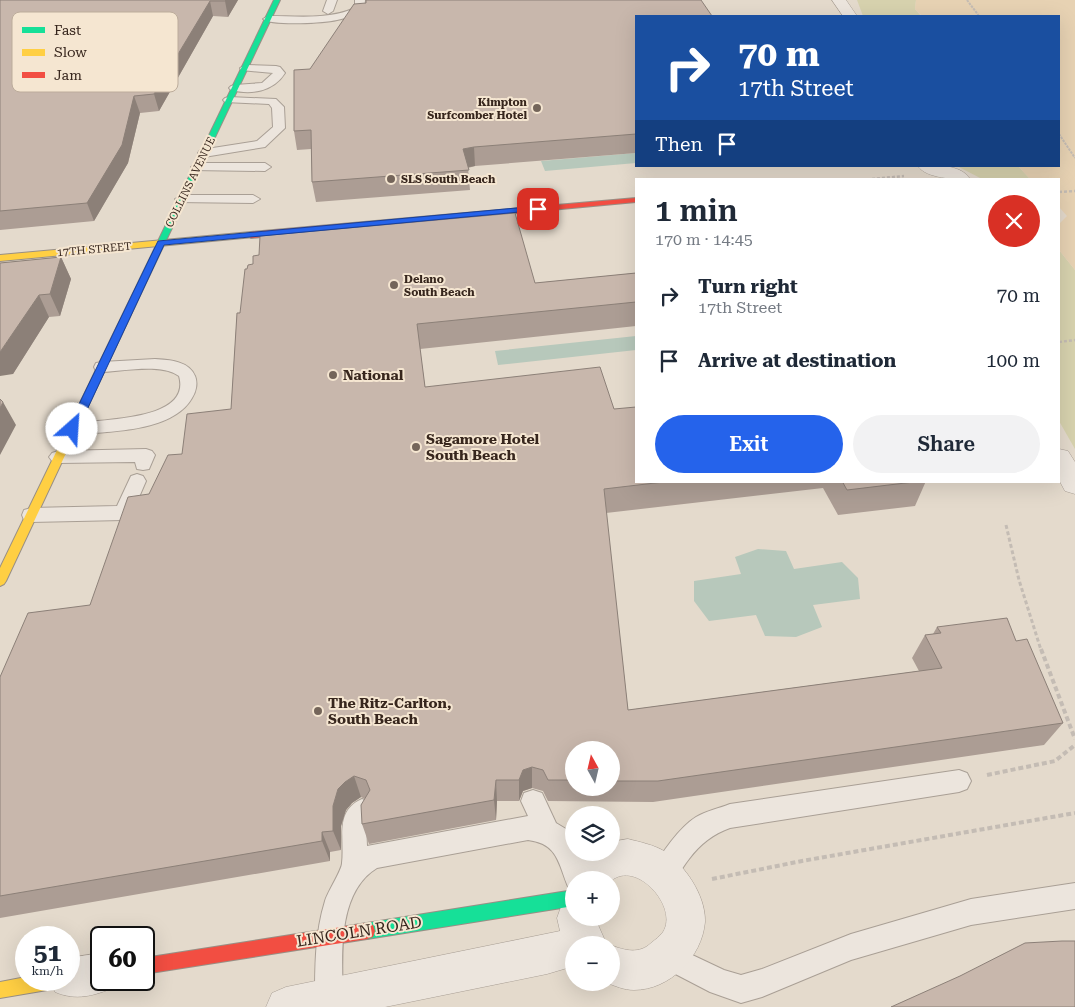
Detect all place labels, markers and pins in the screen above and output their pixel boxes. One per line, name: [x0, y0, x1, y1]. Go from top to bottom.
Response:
place label: Kimpton Surfcomber Hotel: [427, 96, 528, 122]
marker: Kimpton Surfcomber Hotel: [531, 102, 543, 114]
marker: SLS South Beach: [385, 173, 397, 185]
place label: SLS South Beach: [401, 173, 496, 186]
pin: [517, 188, 559, 230]
place label: Delano South Beach: [404, 273, 475, 299]
marker: Delano South Beach: [388, 279, 400, 291]
place label: National: [343, 367, 404, 383]
marker: National: [327, 369, 339, 381]
place label: Sagamore Hotel South Beach: [426, 431, 540, 463]
marker: Sagamore Hotel South Beach: [410, 441, 422, 453]
place label: The Ritz-Carlton, South Beach: [328, 695, 452, 727]
marker: The Ritz-Carlton, South Beach: [312, 705, 324, 717]

